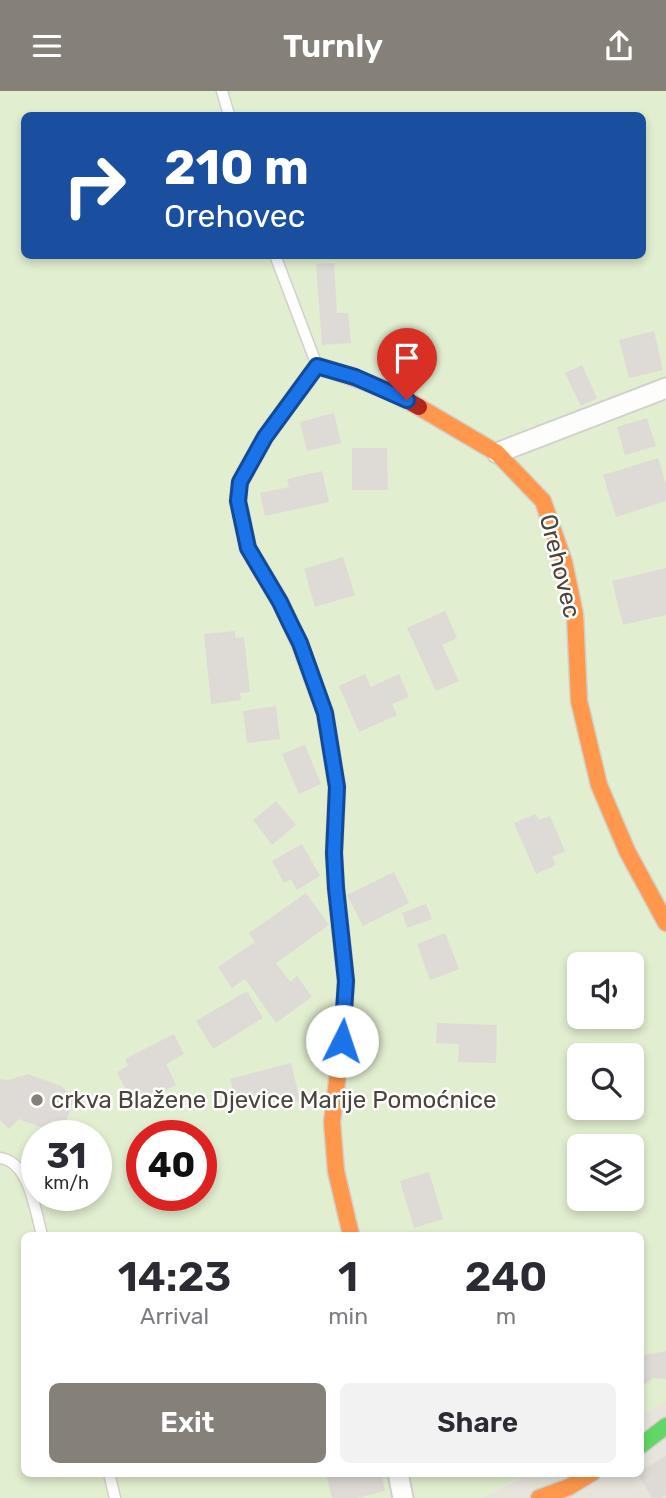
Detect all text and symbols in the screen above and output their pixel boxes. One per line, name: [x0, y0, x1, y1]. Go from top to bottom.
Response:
icon: menu: [28, 27, 66, 65]
text: Turnly: [283, 27, 383, 65]
icon: share: [600, 27, 638, 65]
text: 210 m: [164, 138, 309, 196]
icon: right: [49, 140, 140, 231]
text: Orehovec: [164, 197, 305, 235]
pin: [377, 328, 437, 400]
icon: arrive: [388, 339, 426, 377]
street label: Orehovec: [534, 511, 586, 621]
map controls: [567, 952, 644, 1211]
button: sound: [567, 952, 644, 1029]
position arrow: [305, 1004, 379, 1078]
button: search: [567, 1043, 644, 1120]
place label: crkva Blažene Djevice Marije Pomoćnice: [51, 1086, 497, 1114]
marker: crkva Blažene Djevice Marije Pomoćnice: [29, 1092, 45, 1108]
speed limit sign: 40: [126, 1120, 217, 1211]
button: layers: [567, 1134, 644, 1211]
text: 31: [47, 1135, 86, 1177]
text: km/h: [44, 1172, 89, 1194]
text: 14:23: [118, 1252, 231, 1302]
text: 1: [338, 1252, 358, 1302]
text: 240: [465, 1252, 547, 1302]
text: Arrival: [140, 1302, 209, 1330]
text: min: [328, 1302, 368, 1330]
text: m: [496, 1302, 516, 1330]
button: Exit: [49, 1383, 326, 1463]
button: Share: [340, 1383, 616, 1463]

